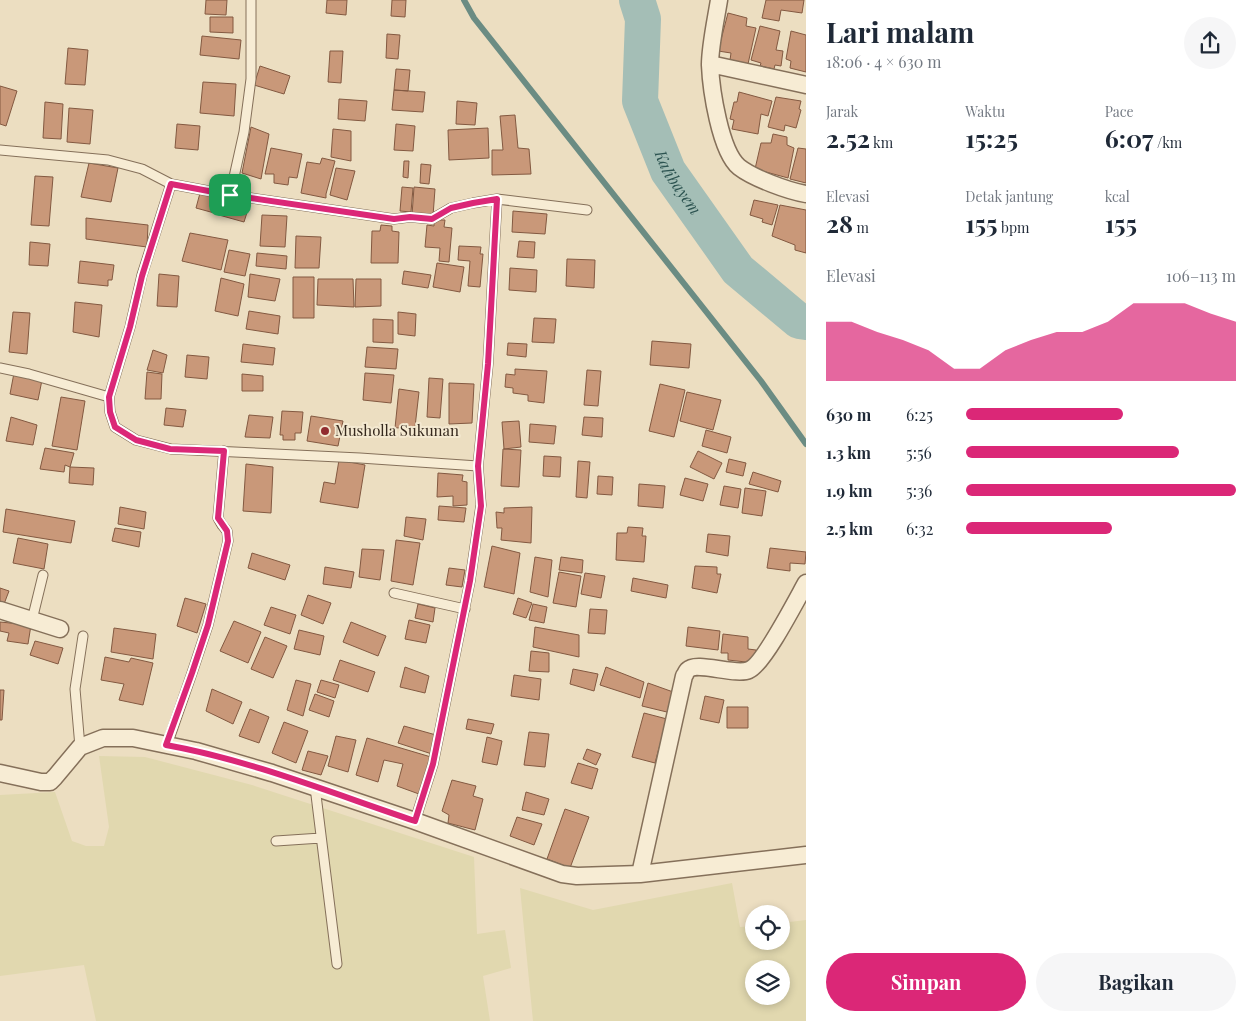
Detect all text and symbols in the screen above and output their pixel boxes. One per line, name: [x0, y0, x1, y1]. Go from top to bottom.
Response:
text: Lari malam: [826, 13, 974, 50]
button: share: [1184, 17, 1236, 69]
text: 18:06 · 4 × 630 m: [826, 51, 942, 72]
text: Jarak: [826, 102, 858, 121]
text: Waktu: [965, 102, 1005, 121]
text: Pace: [1105, 102, 1134, 121]
text: 2.52: [826, 121, 870, 154]
text: 15:25: [965, 121, 1018, 154]
text: 6:07: [1105, 121, 1153, 154]
text: km: [870, 133, 893, 152]
text: /km: [1153, 133, 1182, 152]
water label: Kalibayem: [650, 146, 706, 218]
pin: [209, 174, 251, 216]
icon: arrive: [216, 181, 244, 209]
text: Elevasi: [826, 187, 870, 206]
text: Detak jantung: [965, 187, 1053, 206]
text: kcal: [1105, 187, 1130, 206]
text: 28: [826, 206, 853, 239]
text: 155: [965, 206, 998, 239]
text: 155: [1105, 206, 1137, 239]
text: m: [853, 218, 869, 237]
text: bpm: [998, 218, 1030, 237]
text: Elevasi: [826, 265, 876, 286]
text: 106–113 m: [1166, 265, 1236, 286]
text: 630 m: [826, 404, 871, 425]
text: 6:25: [906, 404, 933, 425]
place label: Musholla Sukunan: [335, 420, 459, 440]
marker: Musholla Sukunan: [319, 425, 331, 437]
text: 1.3 km: [826, 442, 871, 463]
text: 5:56: [906, 442, 932, 463]
text: 1.9 km: [826, 480, 873, 501]
text: 5:36: [906, 480, 932, 501]
text: 2.5 km: [826, 518, 873, 539]
text: 6:32: [906, 518, 933, 539]
map controls: [745, 905, 790, 1005]
button: locate: [745, 905, 790, 950]
button: Simpan: [826, 953, 1026, 1011]
button: Bagikan: [1036, 953, 1236, 1011]
button: layers: [745, 960, 790, 1005]

